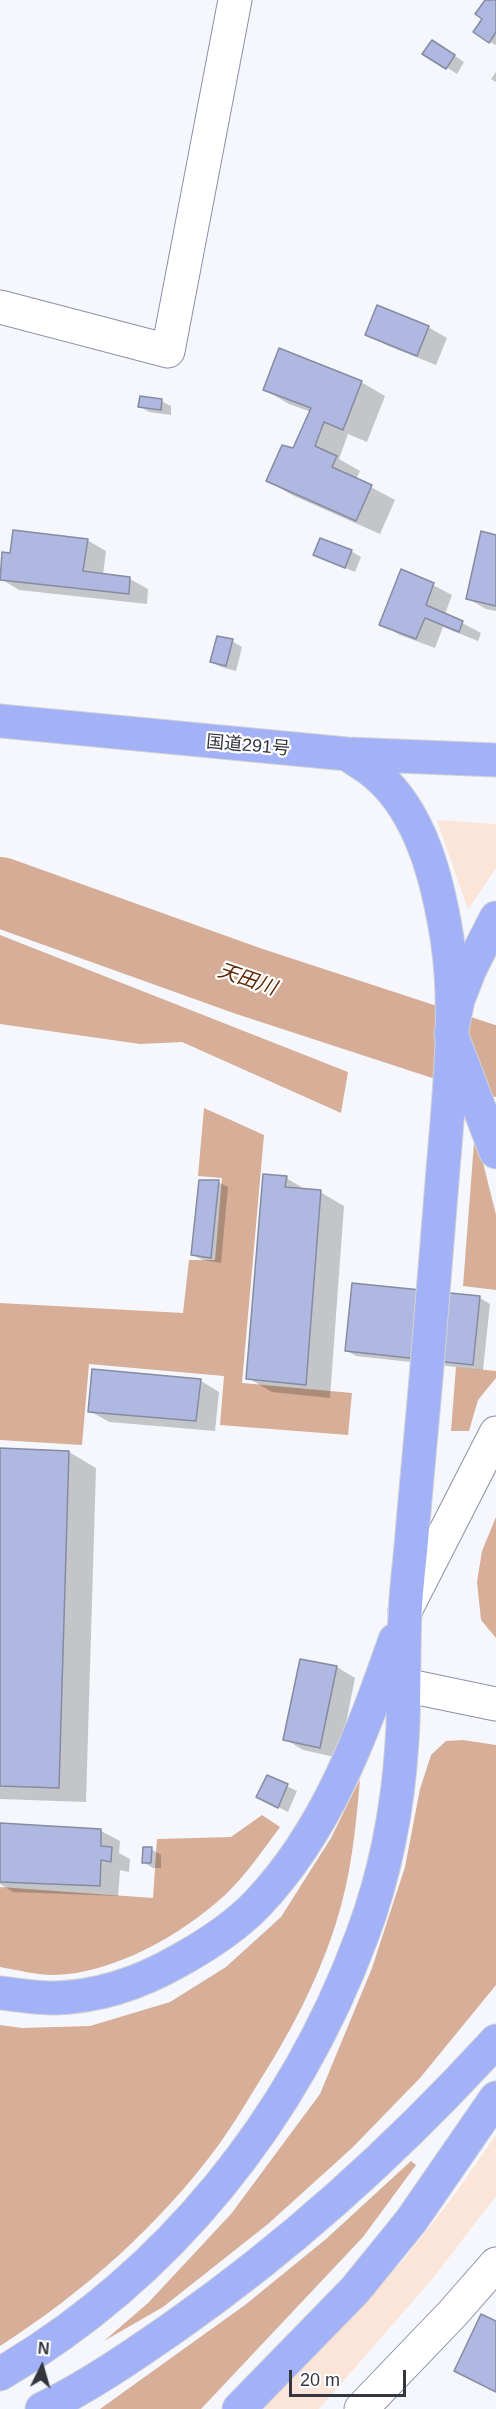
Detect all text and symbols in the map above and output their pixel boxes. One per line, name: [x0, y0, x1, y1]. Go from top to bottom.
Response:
street label: 国道291号: [205, 732, 291, 760]
water label: 天田川: [215, 959, 279, 1001]
north arrow: [12, 2337, 72, 2397]
text: N: [37, 2340, 50, 2358]
scale bar: [292, 2358, 409, 2396]
text: 20 m: [300, 2370, 340, 2390]

